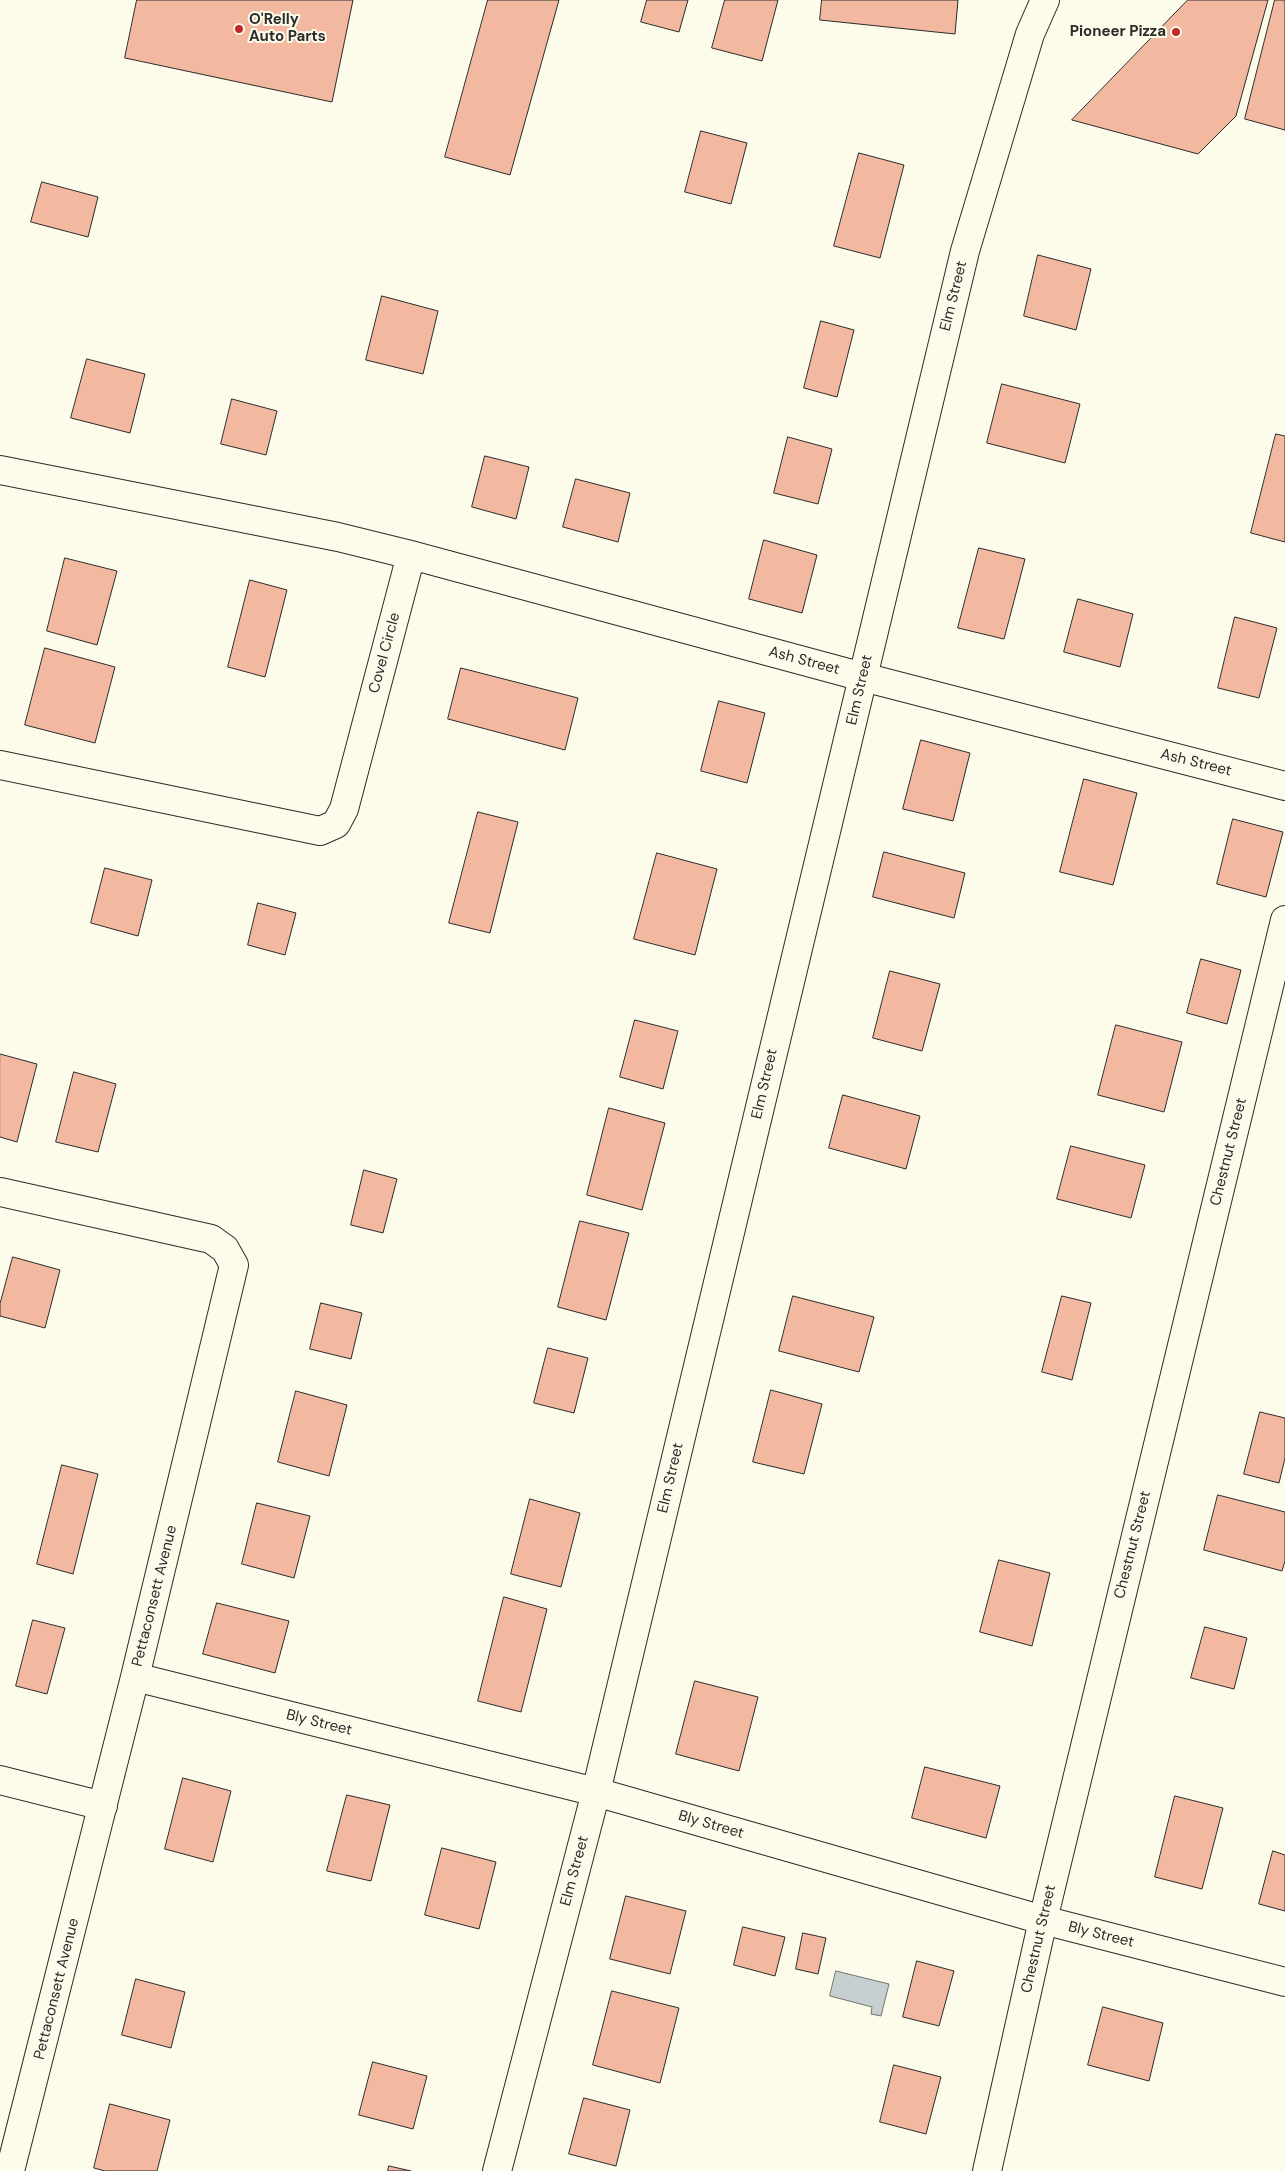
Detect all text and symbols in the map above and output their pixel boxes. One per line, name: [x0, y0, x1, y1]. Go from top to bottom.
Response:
place label: O'Relly Auto Parts: [249, 11, 326, 46]
marker: O'Relly Auto Parts: [233, 23, 245, 35]
place label: Pioneer Pizza: [1070, 23, 1166, 41]
marker: Pioneer Pizza: [1170, 26, 1182, 38]
street label: Elm Street: [937, 259, 971, 333]
street label: Covel Circle: [366, 611, 404, 695]
street label: Ash Street: [767, 643, 841, 679]
street label: Elm Street: [843, 653, 877, 727]
street label: Ash Street: [1159, 745, 1233, 781]
street label: Elm Street: [748, 1047, 782, 1121]
street label: Chestnut Street: [1207, 1096, 1251, 1208]
street label: Elm Street: [654, 1441, 688, 1515]
street label: Chestnut Street: [1111, 1489, 1155, 1601]
street label: Pettaconsett Avenue: [129, 1523, 181, 1669]
street label: Bly Street: [284, 1706, 354, 1740]
street label: Bly Street: [676, 1807, 746, 1843]
street label: Elm Street: [557, 1834, 593, 1908]
street label: Chestnut Street: [1018, 1883, 1060, 1995]
street label: Pettaconsett Avenue: [31, 1916, 83, 2062]
street label: Bly Street: [1066, 1918, 1136, 1952]

